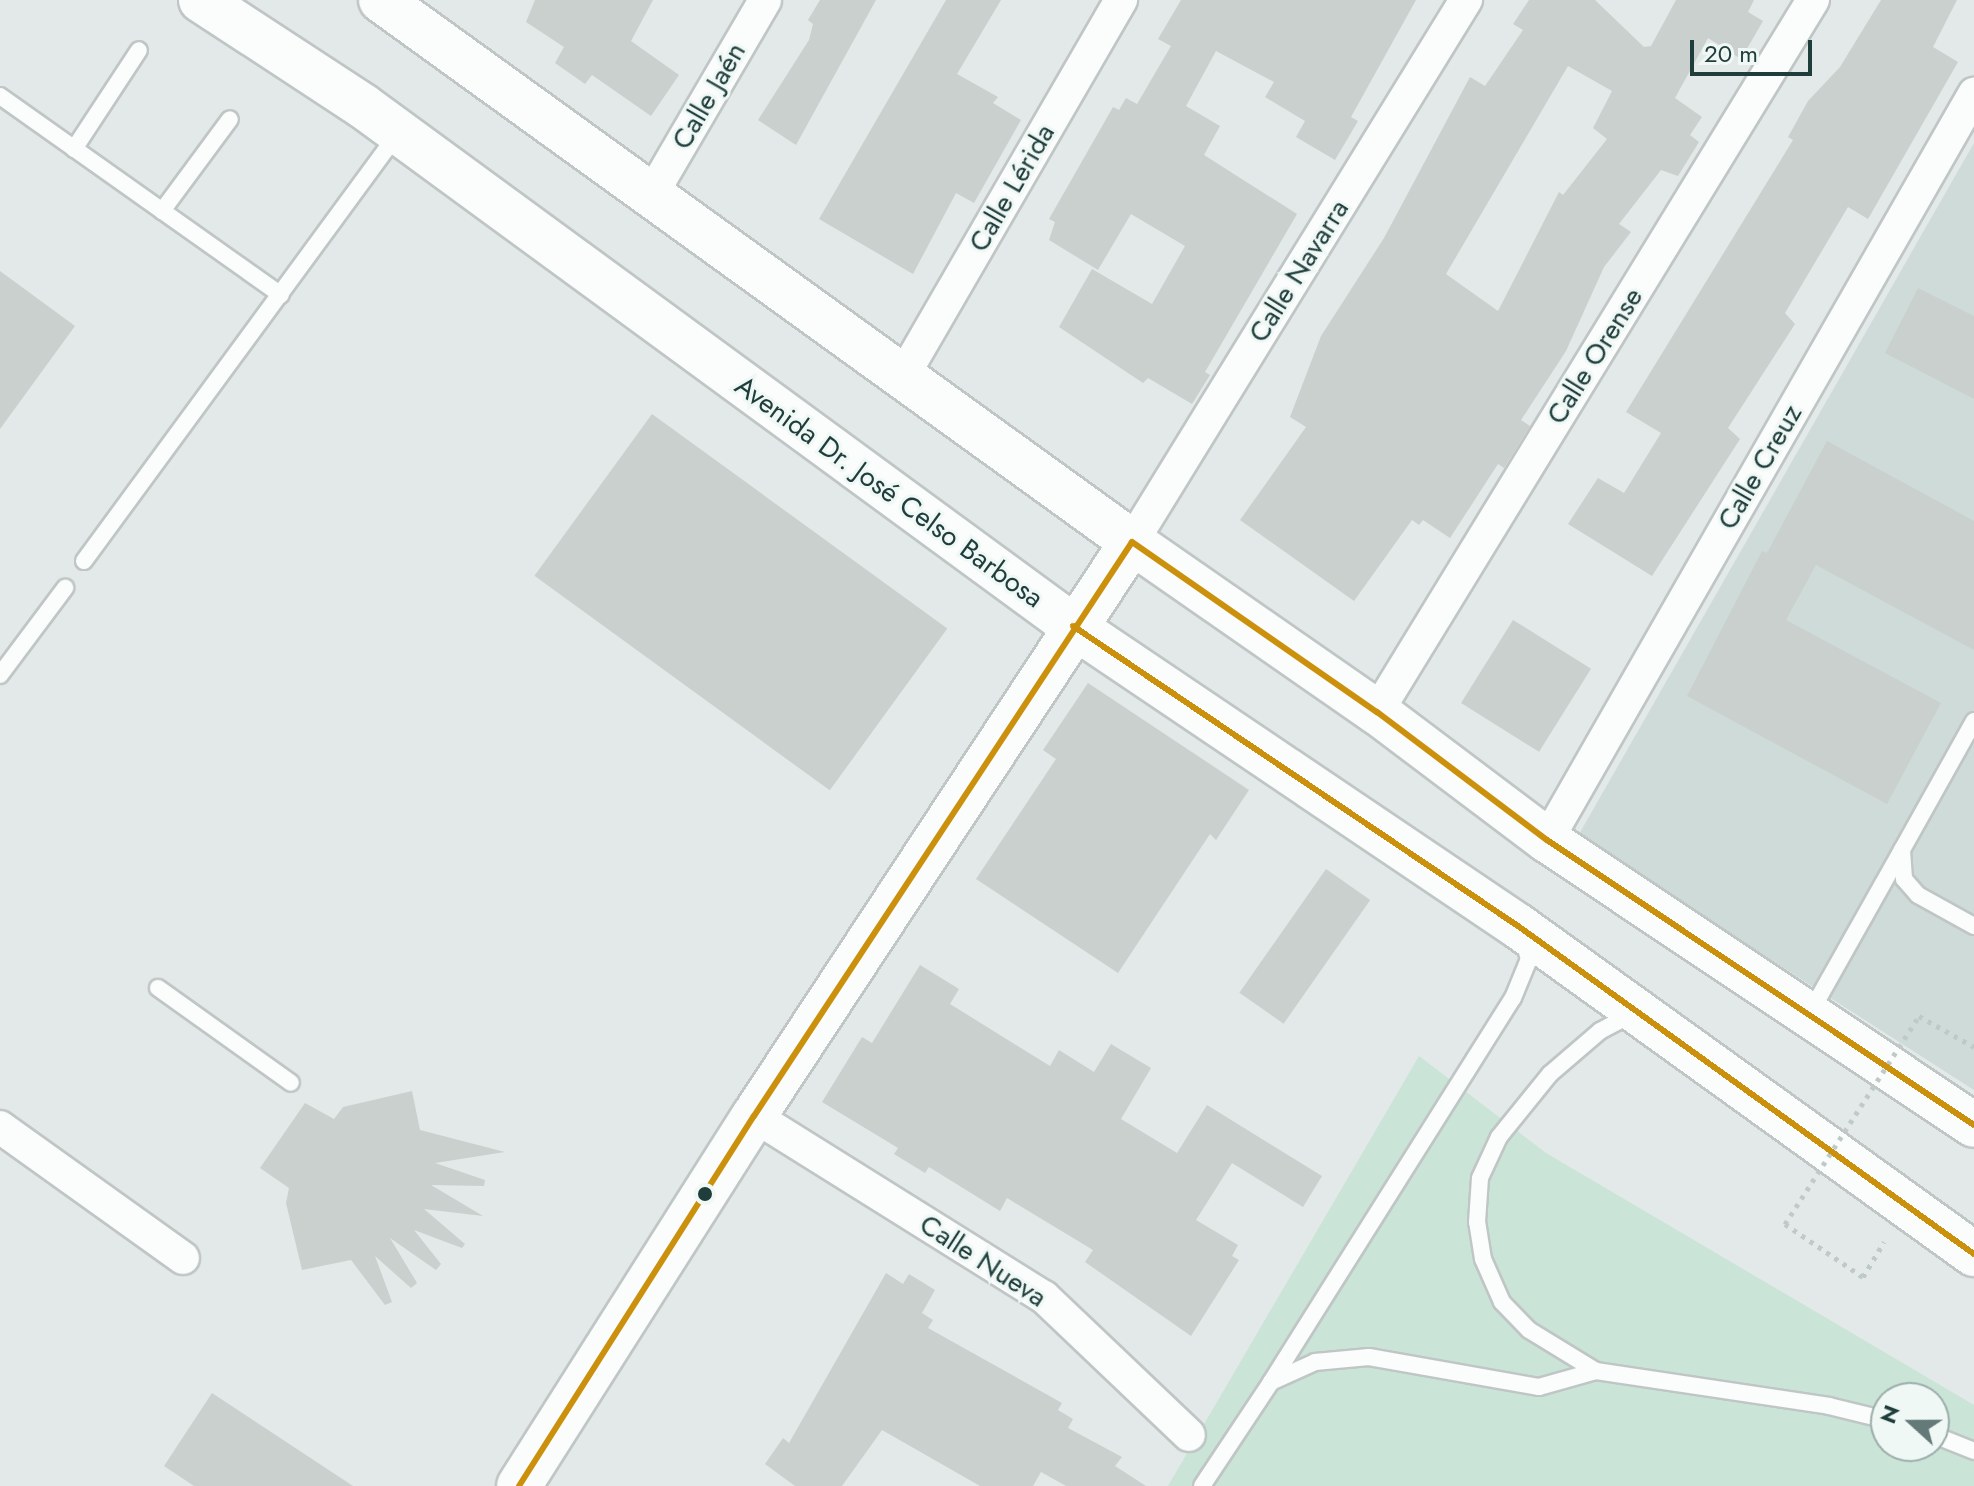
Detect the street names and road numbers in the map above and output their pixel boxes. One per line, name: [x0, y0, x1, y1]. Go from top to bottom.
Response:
street label: Calle Jaén: [665, 37, 753, 155]
street label: Calle Lérida: [962, 118, 1062, 258]
street label: Calle Navarra: [1242, 193, 1356, 349]
street label: Calle Orense: [1540, 282, 1650, 430]
street label: Avenida Dr. José Celso Barbosa: [728, 369, 1050, 615]
street label: Calle Creuz: [1711, 399, 1809, 535]
street label: Calle Nueva: [913, 1208, 1053, 1314]

